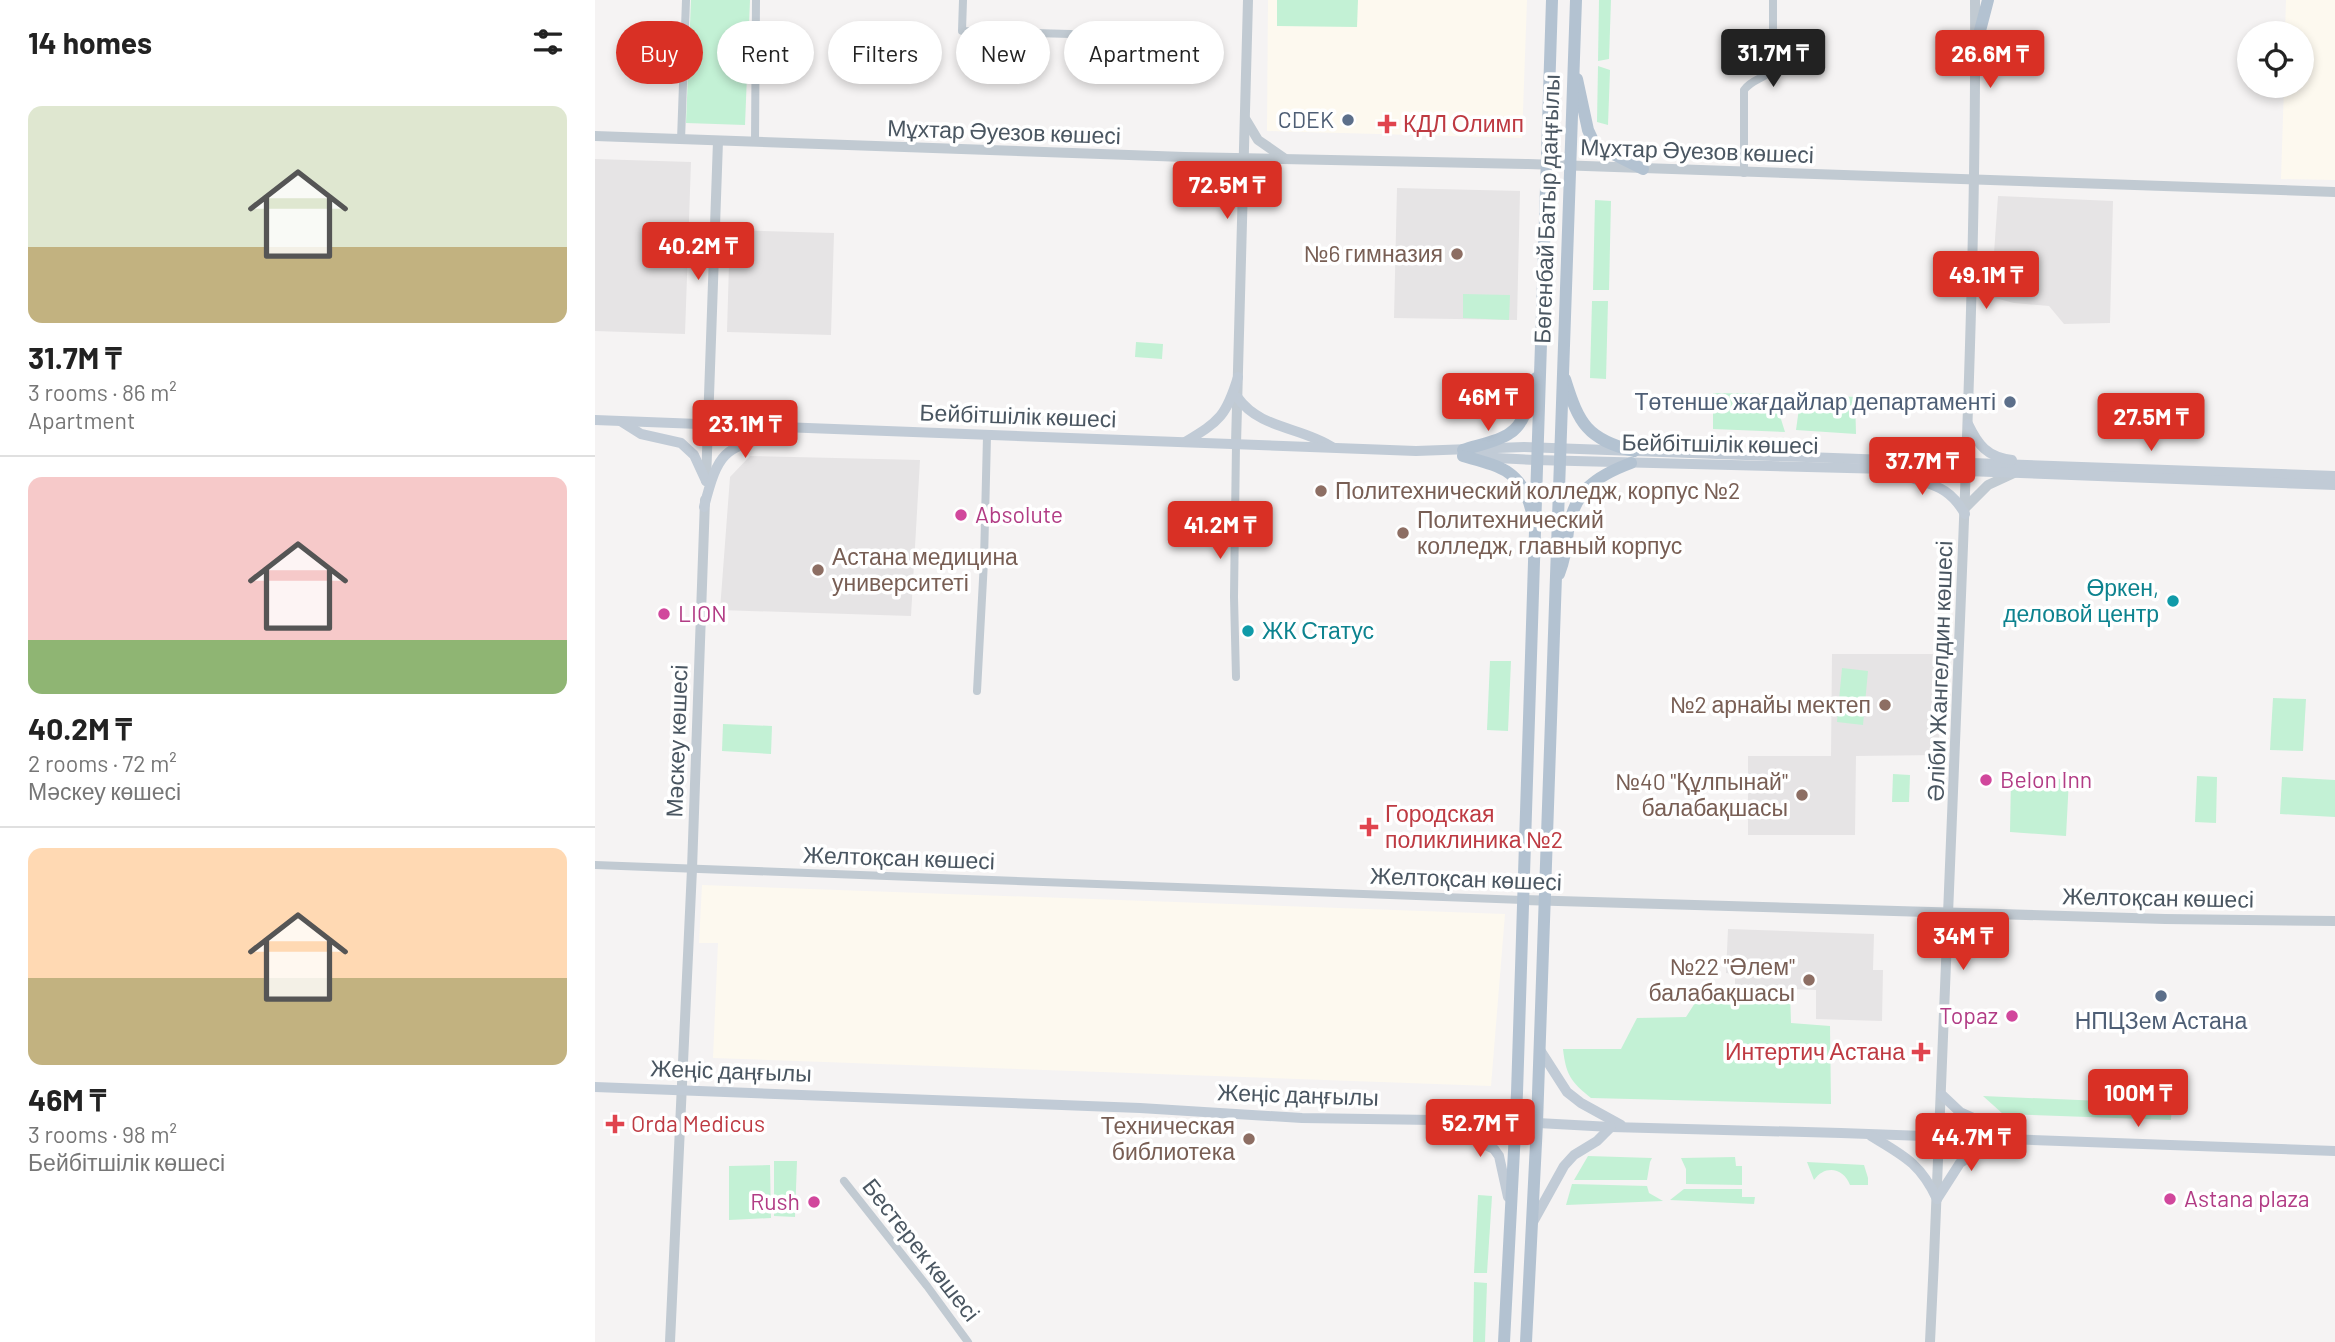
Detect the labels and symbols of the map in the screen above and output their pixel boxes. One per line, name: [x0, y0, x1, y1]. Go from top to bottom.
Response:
pin: 31.7M ₸: [1708, 29, 1838, 89]
pin: 26.6M ₸: [1925, 31, 2055, 90]
street label: Бөгенбай Батыр даңғылы: [1527, 74, 1565, 344]
place label: CDEK: [1278, 105, 1334, 133]
place label: КДЛ Олимп: [1403, 109, 1524, 137]
marker: CDEK: [1340, 112, 1356, 128]
street label: Мұхтар Әуезов көшесі: [887, 113, 1121, 149]
marker: КДЛ Олимп: [1377, 114, 1397, 134]
street label: Мұхтар Әуезов көшесі: [1580, 132, 1814, 168]
pin: 72.5M ₸: [1162, 162, 1292, 221]
pin: 40.2M ₸: [633, 222, 763, 282]
place label: №6 гимназия: [1304, 239, 1443, 267]
marker: №6 гимназия: [1449, 246, 1465, 262]
pin: 49.1M ₸: [1921, 252, 2051, 311]
pin: 46M ₸: [1439, 374, 1537, 433]
place label: Төтенше жағдайлар департаменті: [1635, 387, 1996, 415]
pin: 27.5M ₸: [2086, 393, 2216, 453]
marker: Төтенше жағдайлар департаменті: [2002, 394, 2018, 410]
street label: Бейбітшілік көшесі: [919, 398, 1117, 432]
pin: 23.1M ₸: [680, 400, 810, 460]
street label: Бейбітшілік көшесі: [1621, 427, 1819, 459]
pin: 37.7M ₸: [1857, 438, 1987, 497]
place label: Политехнический колледж, корпус №2: [1335, 476, 1740, 504]
marker: Политехнический колледж, корпус №2: [1313, 483, 1329, 499]
place label: Absolute: [975, 500, 1063, 528]
pin: 41.2M ₸: [1155, 502, 1285, 561]
place label: Политехнический колледж, главный корпус: [1417, 505, 1682, 559]
marker: Absolute: [953, 507, 969, 523]
marker: Политехнический колледж, главный корпус: [1395, 525, 1411, 541]
street label: Әліби Жангелдин көшесі: [1920, 540, 1958, 802]
place label: Астана медицина университеті: [832, 542, 1018, 596]
marker: Астана медицина университеті: [810, 562, 826, 578]
place label: Өркен, деловой центр: [2003, 573, 2159, 627]
marker: Өркен, деловой центр: [2165, 593, 2181, 609]
place label: LION: [678, 599, 727, 627]
marker: LION: [656, 606, 672, 622]
place label: ЖК Статус: [1262, 616, 1374, 644]
marker: ЖК Статус: [1240, 623, 1256, 639]
street label: Мәскеу көшесі: [659, 664, 693, 818]
place label: №2 арнайы мектеп: [1670, 690, 1871, 718]
marker: №2 арнайы мектеп: [1877, 697, 1893, 713]
place label: Belon Inn: [2000, 765, 2092, 793]
place label: №40 "Құлпынай" балабақшасы: [1615, 767, 1788, 821]
marker: Belon Inn: [1978, 772, 1994, 788]
marker: №40 "Құлпынай" балабақшасы: [1794, 787, 1810, 803]
place label: Городская поликлиника №2: [1385, 799, 1563, 853]
marker: Городская поликлиника №2: [1359, 817, 1379, 837]
street label: Желтоқсан көшесі: [803, 840, 995, 874]
street label: Желтоқсан көшесі: [1370, 861, 1562, 895]
street label: Желтоқсан көшесі: [2062, 881, 2254, 913]
pin: 34M ₸: [1914, 912, 2012, 972]
place label: №22 "Әлем" балабақшасы: [1649, 952, 1795, 1006]
marker: №22 "Әлем" балабақшасы: [1801, 972, 1817, 988]
marker: НПЦЗем Астана: [2153, 988, 2169, 1004]
place label: Topaz: [1939, 1001, 1998, 1029]
place label: НПЦЗем Астана: [2075, 1006, 2248, 1034]
marker: Topaz: [2004, 1008, 2020, 1024]
place label: Интертич Астана: [1725, 1037, 1905, 1065]
marker: Интертич Астана: [1911, 1042, 1931, 1062]
street label: Жеңіс даңғылы: [650, 1053, 812, 1087]
pin: 100M ₸: [2081, 1070, 2195, 1129]
street label: Жеңіс даңғылы: [1217, 1077, 1379, 1111]
pin: 52.7M ₸: [1415, 1100, 1545, 1159]
place label: Orda Medicus: [631, 1109, 765, 1137]
place label: Техническая библиотека: [1101, 1111, 1235, 1165]
marker: Orda Medicus: [605, 1114, 625, 1134]
pin: 44.7M ₸: [1906, 1114, 2036, 1173]
marker: Техническая библиотека: [1241, 1131, 1257, 1147]
street label: Бестерек көшесі: [857, 1172, 986, 1326]
place label: Astana plaza: [2184, 1184, 2310, 1212]
place label: Rush: [750, 1187, 800, 1215]
marker: Astana plaza: [2162, 1191, 2178, 1207]
marker: Rush: [806, 1194, 822, 1210]

